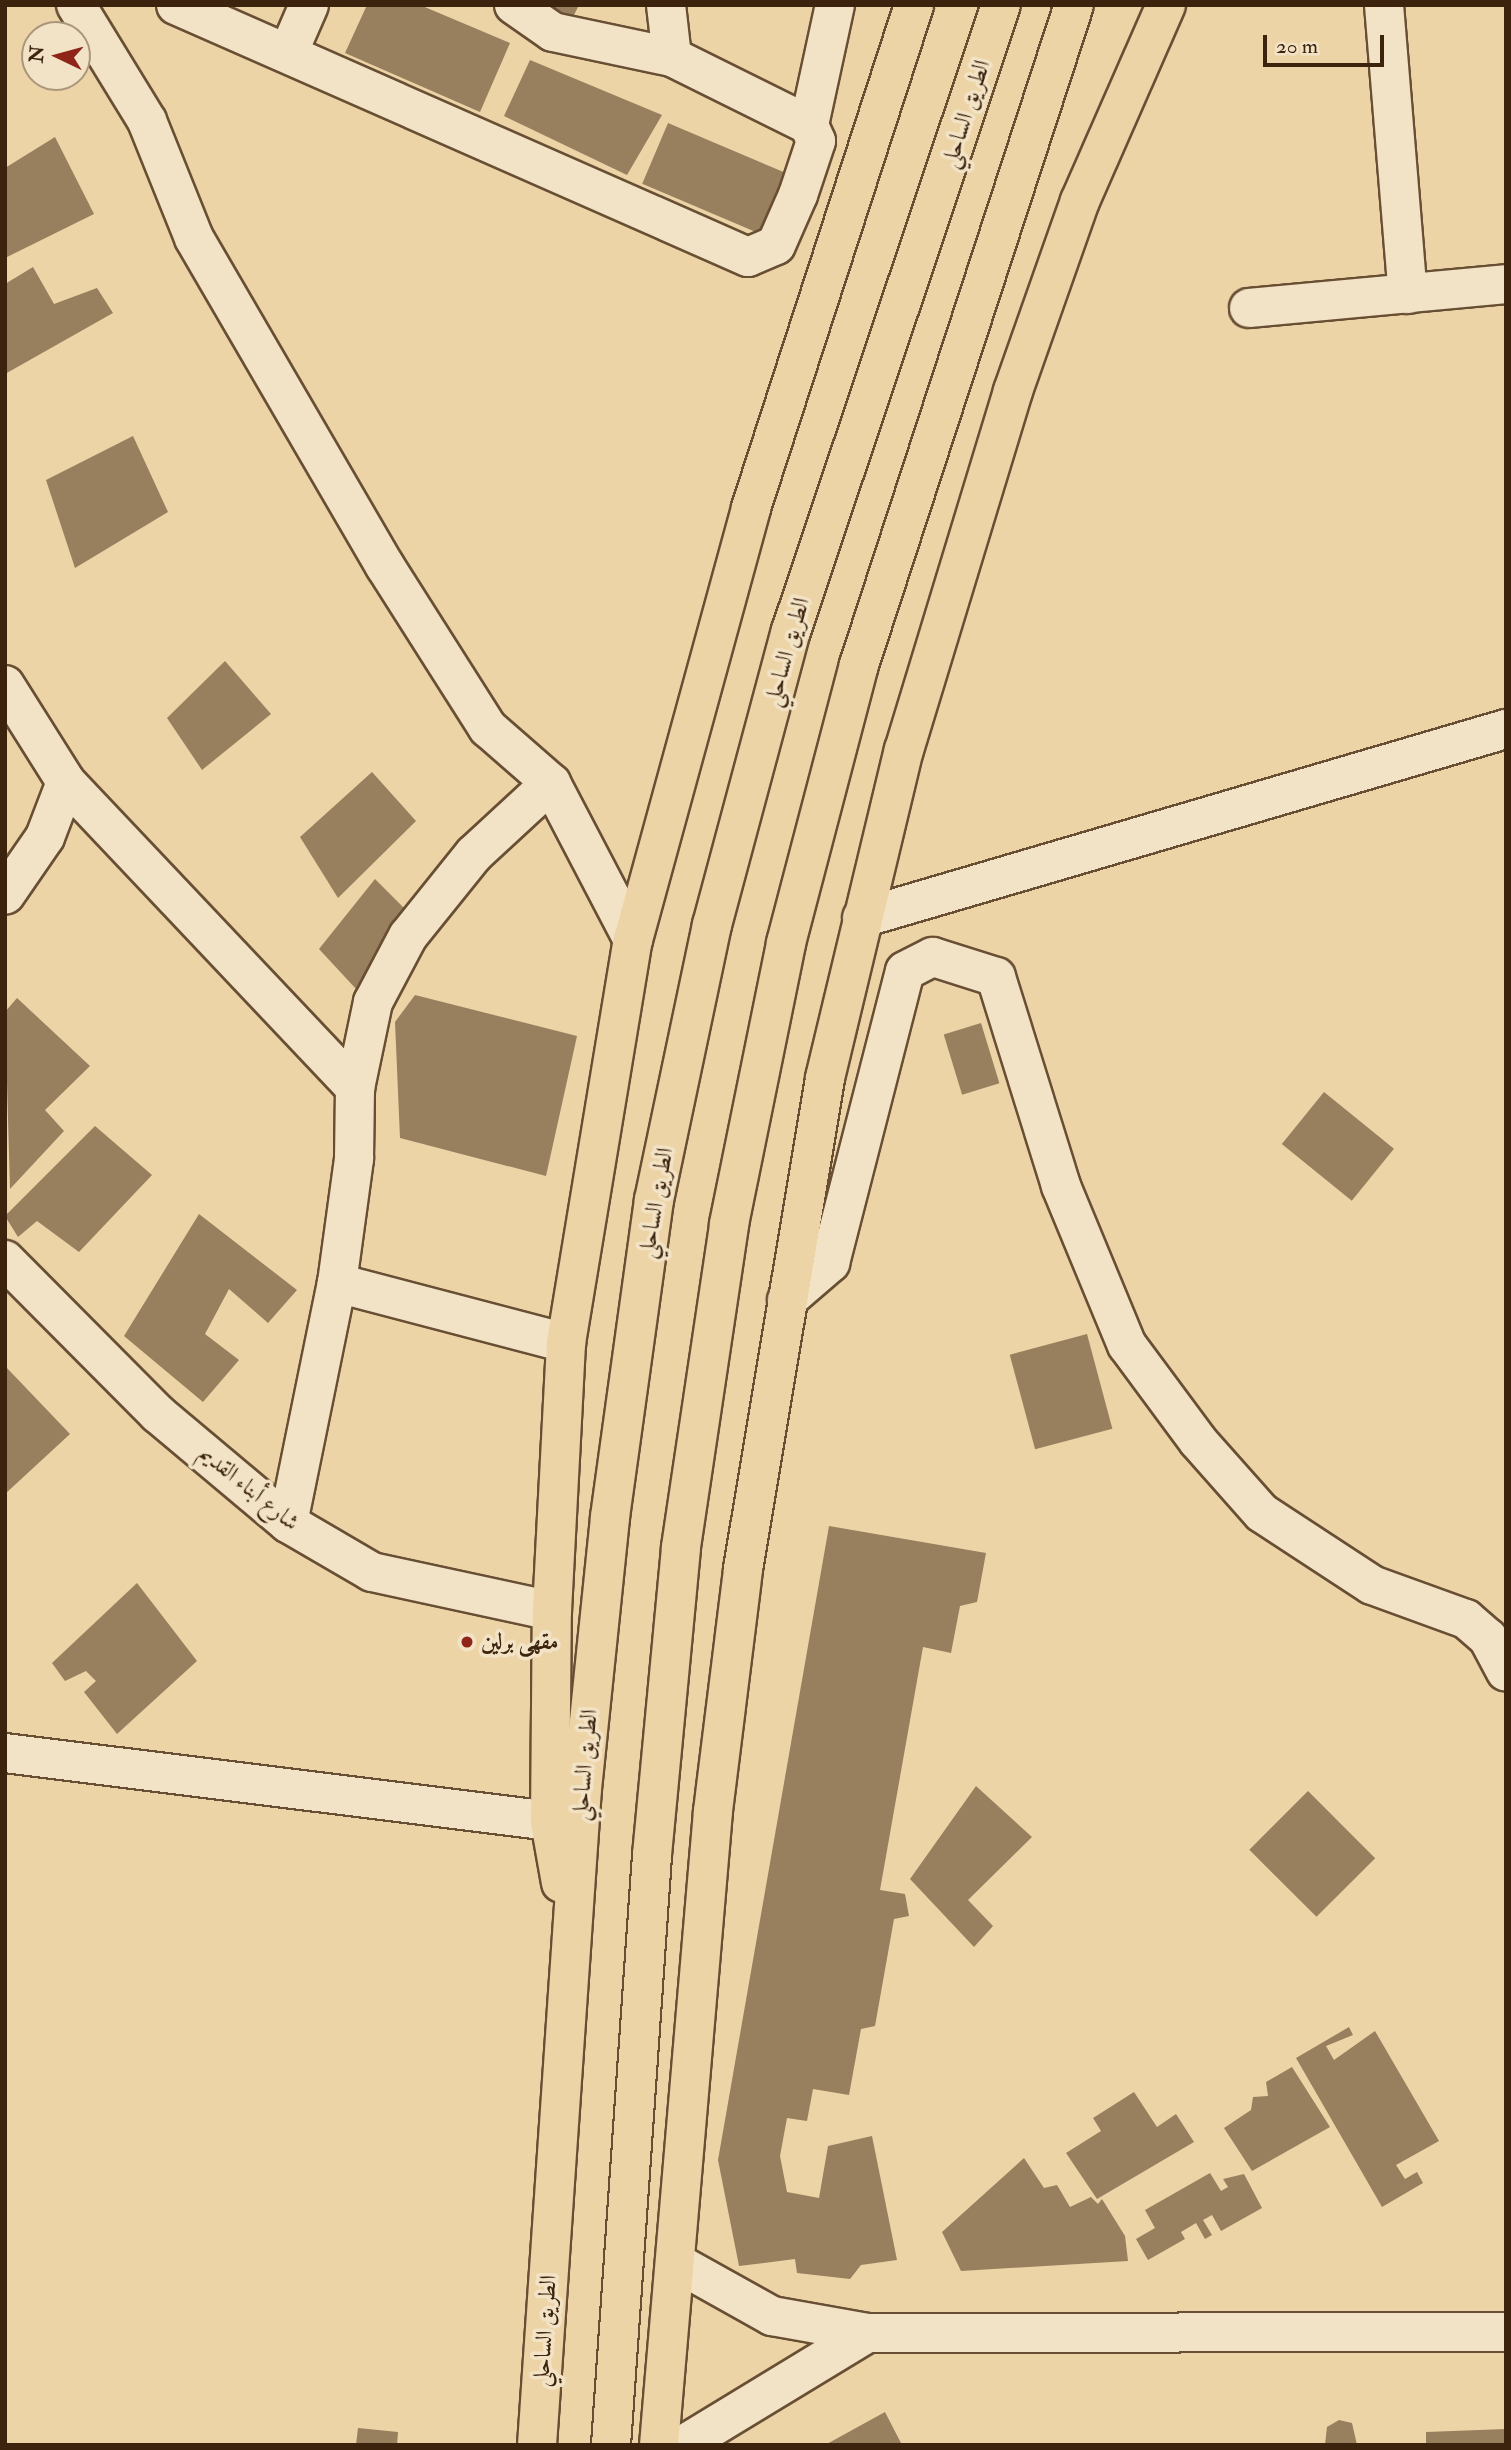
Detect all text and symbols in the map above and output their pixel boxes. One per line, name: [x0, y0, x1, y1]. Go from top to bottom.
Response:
north arrow: [21, 21, 91, 91]
scale bar: [1266, 21, 1387, 65]
text: 20 m: [1276, 33, 1318, 60]
text: N: [24, 45, 50, 64]
street label: الطريق الساحلي: [936, 56, 996, 172]
street label: الطريق الساحلي: [758, 594, 816, 710]
street label: الطريق الساحلي: [633, 1145, 679, 1261]
street label: شارع أبناء القديم: [193, 1439, 305, 1537]
place label: مقهى برلين: [481, 1628, 558, 1656]
marker: مقهى برلين: [459, 1634, 475, 1650]
street label: الطريق الساحلي: [566, 1708, 604, 1822]
street label: الطريق الساحلي: [527, 2274, 563, 2388]

